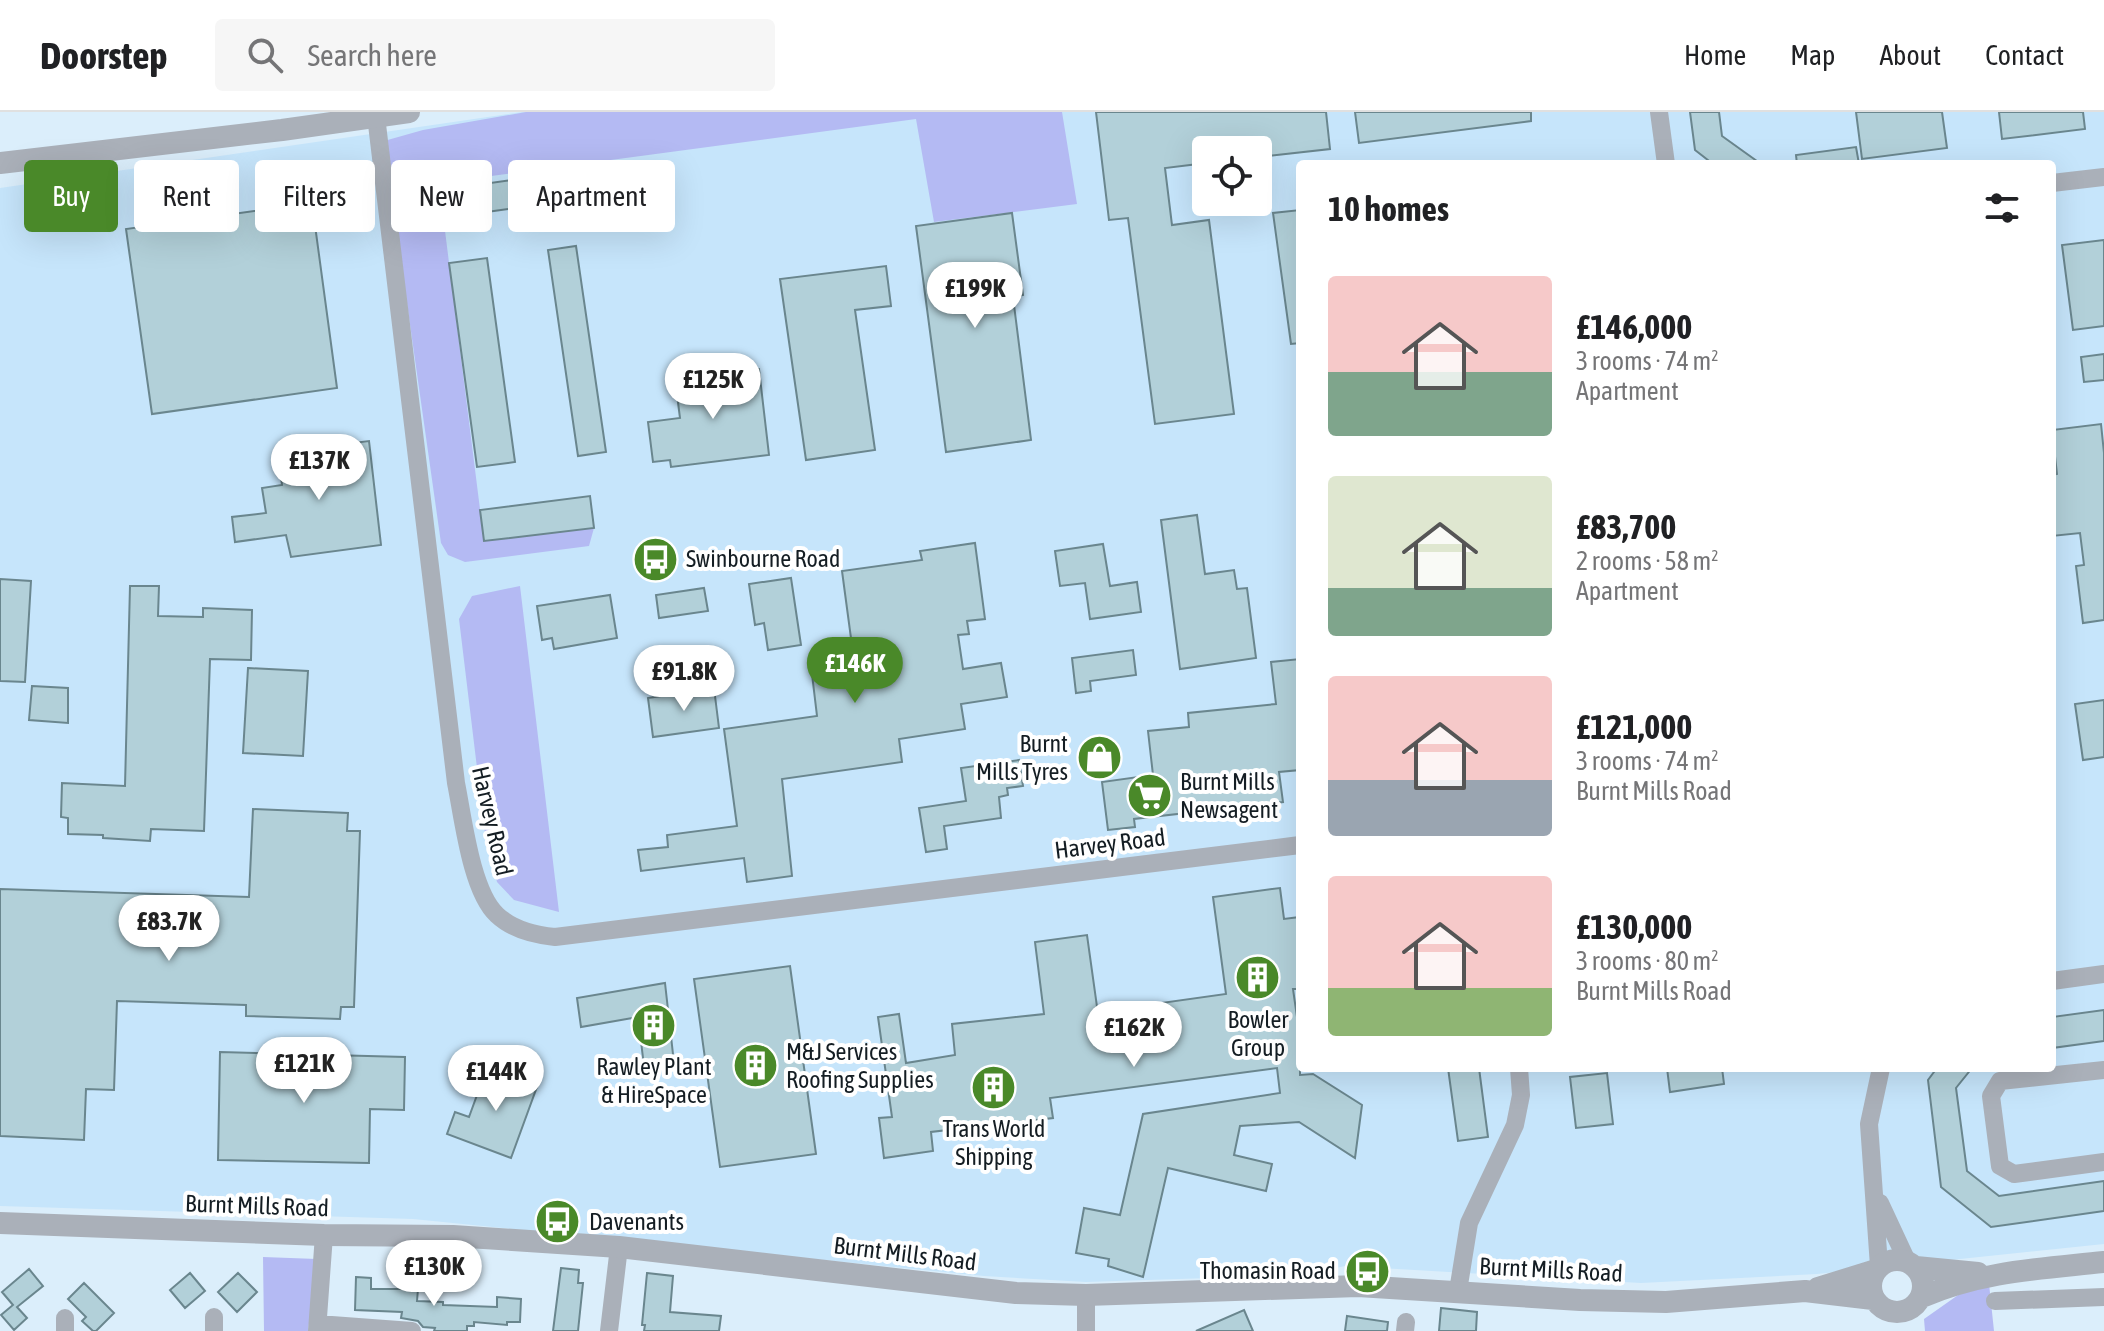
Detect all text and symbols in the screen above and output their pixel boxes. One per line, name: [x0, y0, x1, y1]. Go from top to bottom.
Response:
search box: [215, 19, 775, 91]
icon: search: [243, 33, 287, 77]
text: Doorstep: [40, 34, 167, 77]
text: Search here: [307, 38, 437, 72]
text: Home: [1684, 39, 1746, 71]
text: Map: [1790, 39, 1835, 71]
text: About: [1879, 39, 1941, 71]
text: Contact: [1985, 39, 2064, 71]
map controls: [1192, 136, 1272, 216]
button: locate: [1192, 136, 1272, 216]
chip: Buy: [24, 160, 118, 232]
chip: Rent: [134, 160, 239, 232]
chip: Filters: [255, 160, 375, 232]
chip: New: [391, 160, 492, 232]
chip: Apartment: [508, 160, 675, 232]
icon: filters: [1980, 186, 2024, 230]
text: 10 homes: [1328, 189, 1449, 228]
pin: £199K: [919, 262, 1031, 330]
text: £199K: [945, 273, 1005, 303]
text: £146,000: [1576, 307, 1692, 346]
icon: home: [1392, 308, 1488, 404]
text: 3 rooms · 74 m²: [1576, 346, 1718, 376]
pin: £125K: [657, 353, 769, 421]
text: £125K: [683, 364, 743, 394]
text: Apartment: [1576, 376, 1679, 406]
pin: £137K: [263, 434, 375, 502]
text: £137K: [289, 445, 349, 475]
text: £83,700: [1576, 507, 1676, 546]
icon: home: [1392, 508, 1488, 604]
bus stop icon: Swinbourne Road: [631, 535, 679, 583]
place label: Swinbourne Road: [686, 545, 840, 572]
text: 2 rooms · 58 m²: [1576, 546, 1718, 576]
text: Apartment: [1576, 576, 1679, 606]
pin: £146K: [799, 637, 911, 705]
pin: £91.8K: [619, 645, 749, 713]
text: £146K: [825, 648, 885, 678]
text: £91.8K: [652, 656, 716, 686]
text: £121,000: [1576, 707, 1692, 746]
icon: home: [1392, 708, 1488, 804]
place label: Burnt Mills Tyres: [976, 730, 1068, 785]
shop icon: Burnt Mills Tyres: [1075, 734, 1123, 782]
text: 3 rooms · 74 m²: [1576, 746, 1718, 776]
street label: Harvey Road: [467, 764, 518, 878]
place label: Burnt Mills Newsagent: [1180, 768, 1278, 823]
supermarket icon: Burnt Mills Newsagent: [1125, 772, 1173, 820]
text: Burnt Mills Road: [1576, 776, 1732, 806]
street label: Harvey Road: [1053, 823, 1167, 864]
pin: £83.7K: [104, 895, 234, 963]
text: £83.7K: [137, 906, 201, 936]
text: £130,000: [1576, 907, 1692, 946]
icon: home: [1392, 908, 1488, 1004]
text: 3 rooms · 80 m²: [1576, 946, 1718, 976]
building icon: Bowler Group: [1234, 954, 1282, 1002]
text: Burnt Mills Road: [1576, 976, 1732, 1006]
building icon: Rawley Plant & HireSpace: [630, 1001, 678, 1049]
pin: £162K: [1078, 1001, 1190, 1069]
place label: Bowler Group: [1228, 1006, 1289, 1061]
text: £162K: [1104, 1012, 1164, 1042]
pin: £121K: [248, 1037, 360, 1105]
place label: M&J Services Roofing Supplies: [786, 1038, 934, 1093]
building icon: M&J Services Roofing Supplies: [731, 1042, 779, 1090]
pin: £144K: [440, 1045, 552, 1113]
text: £121K: [274, 1048, 334, 1078]
place label: Rawley Plant & HireSpace: [596, 1053, 712, 1108]
text: £144K: [466, 1056, 526, 1086]
building icon: Trans World Shipping: [970, 1063, 1018, 1111]
place label: Trans World Shipping: [943, 1115, 1045, 1170]
street label: Burnt Mills Road: [185, 1189, 329, 1222]
bus stop icon: Davenants: [534, 1198, 582, 1246]
place label: Davenants: [589, 1208, 684, 1235]
street label: Burnt Mills Road: [832, 1231, 978, 1276]
pin: £130K: [378, 1240, 490, 1308]
bus stop icon: Thomasin Road: [1343, 1247, 1391, 1295]
text: £130K: [404, 1251, 464, 1281]
street label: Burnt Mills Road: [1479, 1252, 1624, 1287]
place label: Thomasin Road: [1200, 1257, 1336, 1284]

